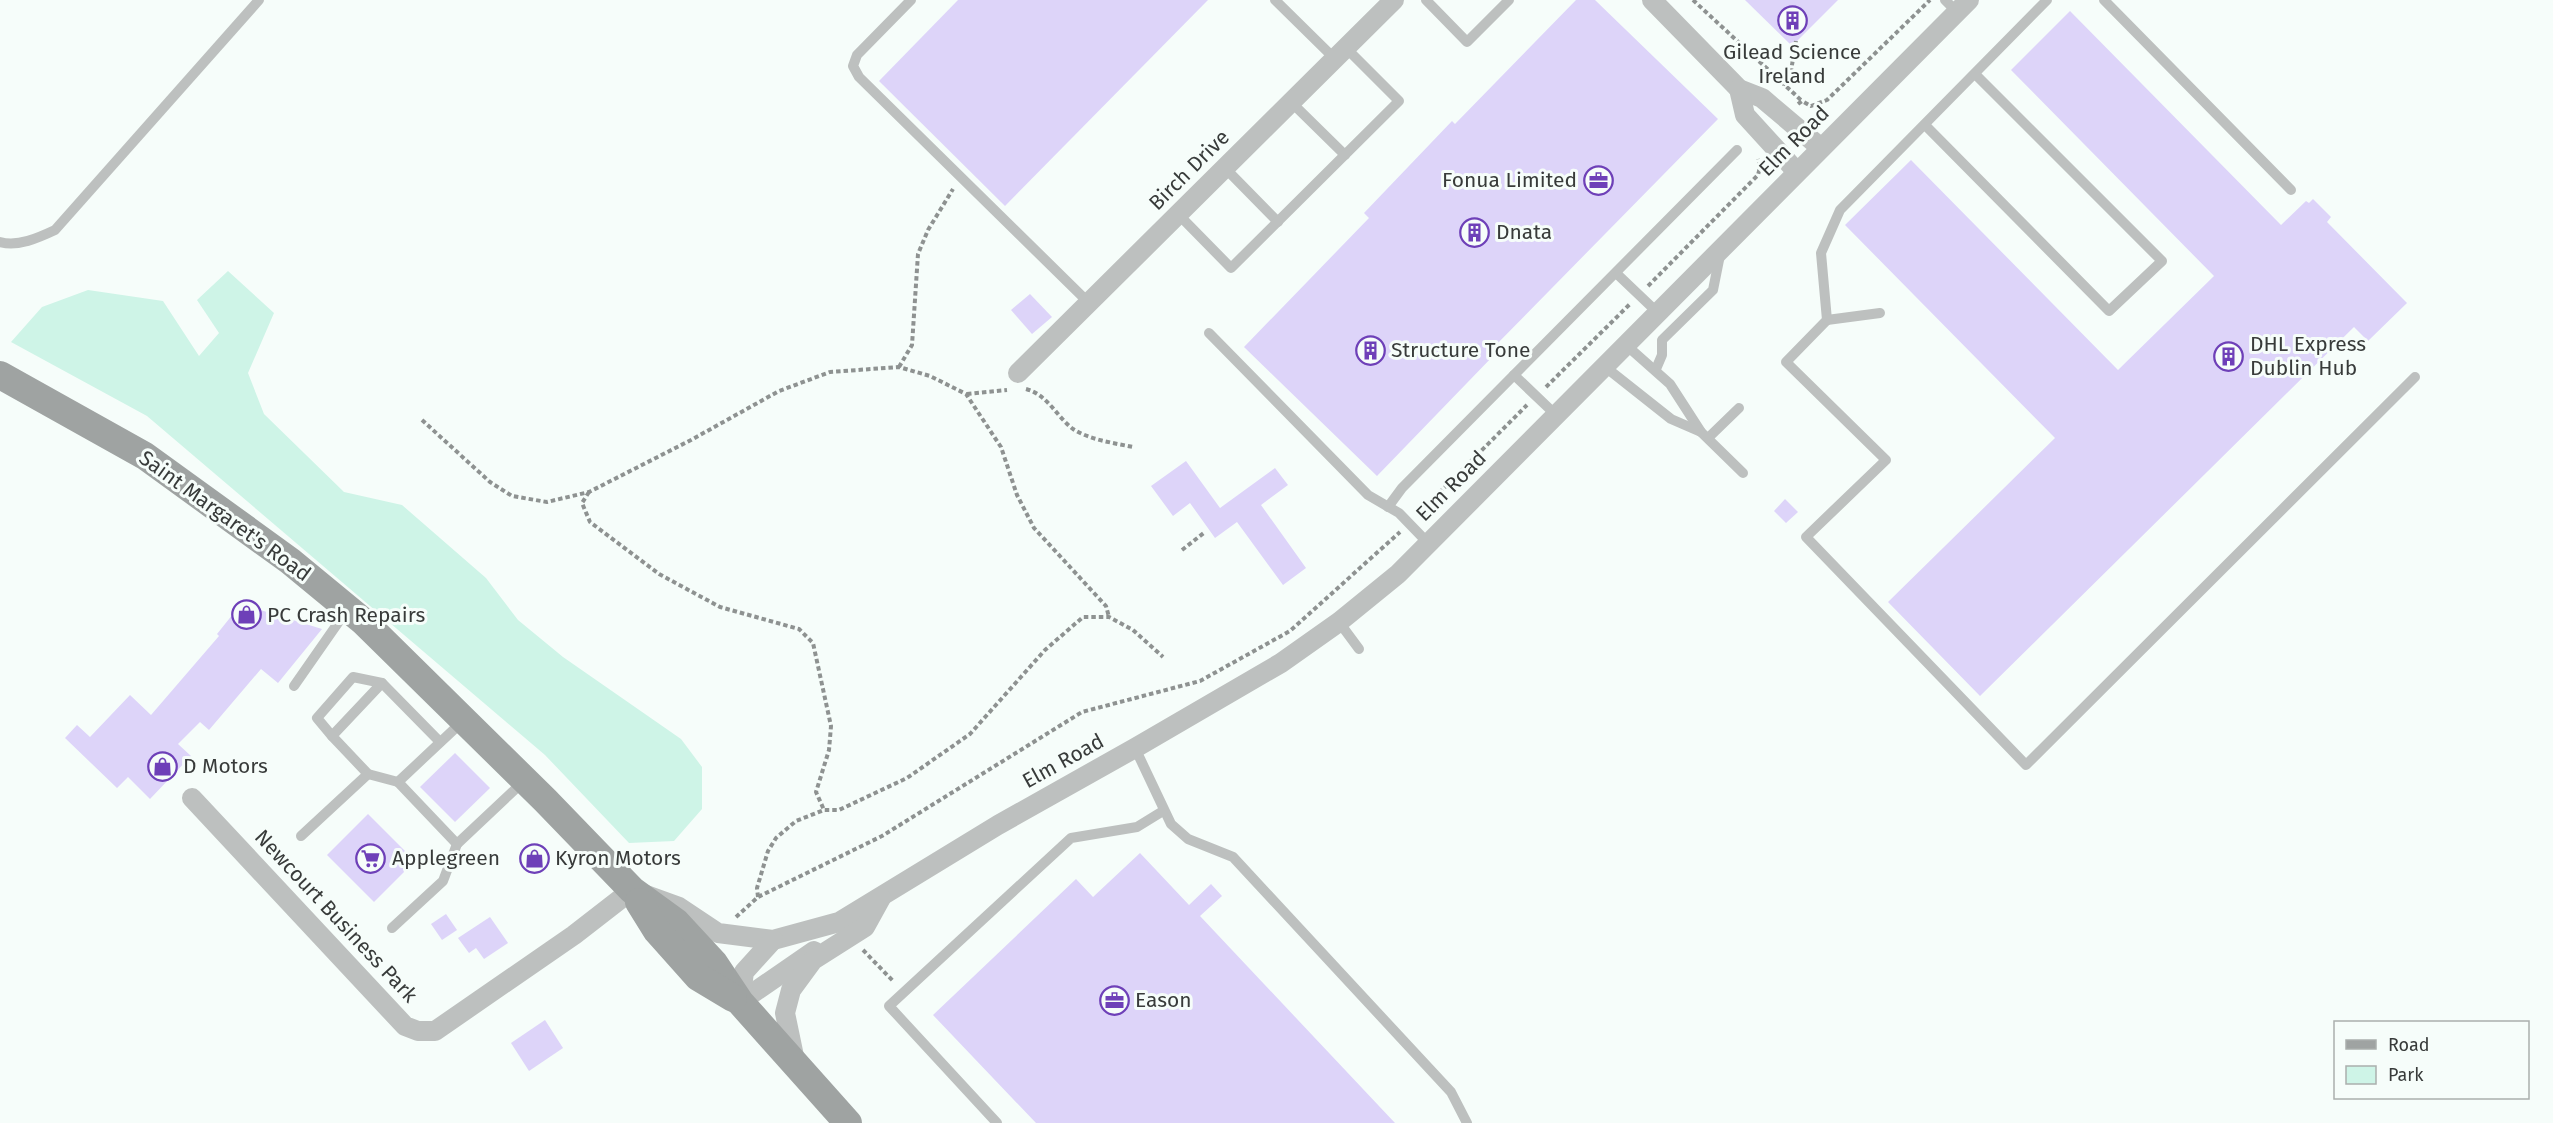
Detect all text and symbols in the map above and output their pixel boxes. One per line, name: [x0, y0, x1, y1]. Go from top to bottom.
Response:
building icon: Gilead Science Ireland: [1776, 5, 1808, 37]
place label: Gilead Science Ireland: [1723, 39, 1861, 89]
street label: Elm Road: [1753, 100, 1835, 182]
street label: Birch Drive: [1143, 124, 1235, 216]
office icon: Fonua Limited: [1582, 164, 1614, 196]
place label: Fonua Limited: [1442, 167, 1577, 193]
building icon: Dnata: [1459, 216, 1491, 248]
place label: Dnata: [1496, 219, 1552, 245]
place label: DHL Express Dublin Hub: [2250, 331, 2366, 381]
building icon: Structure Tone: [1354, 334, 1386, 366]
place label: Structure Tone: [1391, 337, 1530, 363]
building icon: DHL Express Dublin Hub: [2213, 340, 2245, 372]
street label: Saint Margaret's Road: [134, 445, 316, 587]
street label: Elm Road: [1410, 445, 1492, 527]
shop icon: PC Crash Repairs: [230, 599, 262, 631]
place label: PC Crash Repairs: [267, 602, 425, 628]
street label: Elm Road: [1018, 728, 1108, 794]
shop icon: D Motors: [146, 750, 178, 782]
place label: D Motors: [183, 753, 268, 779]
street label: Newcourt Business Park: [249, 824, 423, 1008]
supermarket icon: Applegreen: [355, 842, 387, 874]
shop icon: Kyron Motors: [518, 842, 550, 874]
place label: Applegreen: [392, 845, 500, 871]
place label: Kyron Motors: [555, 845, 681, 871]
office icon: Eason: [1098, 984, 1130, 1016]
place label: Eason: [1135, 987, 1192, 1013]
legend: [2334, 1021, 2529, 1099]
text: Road: [2388, 1034, 2430, 1056]
text: Park: [2388, 1064, 2424, 1086]

